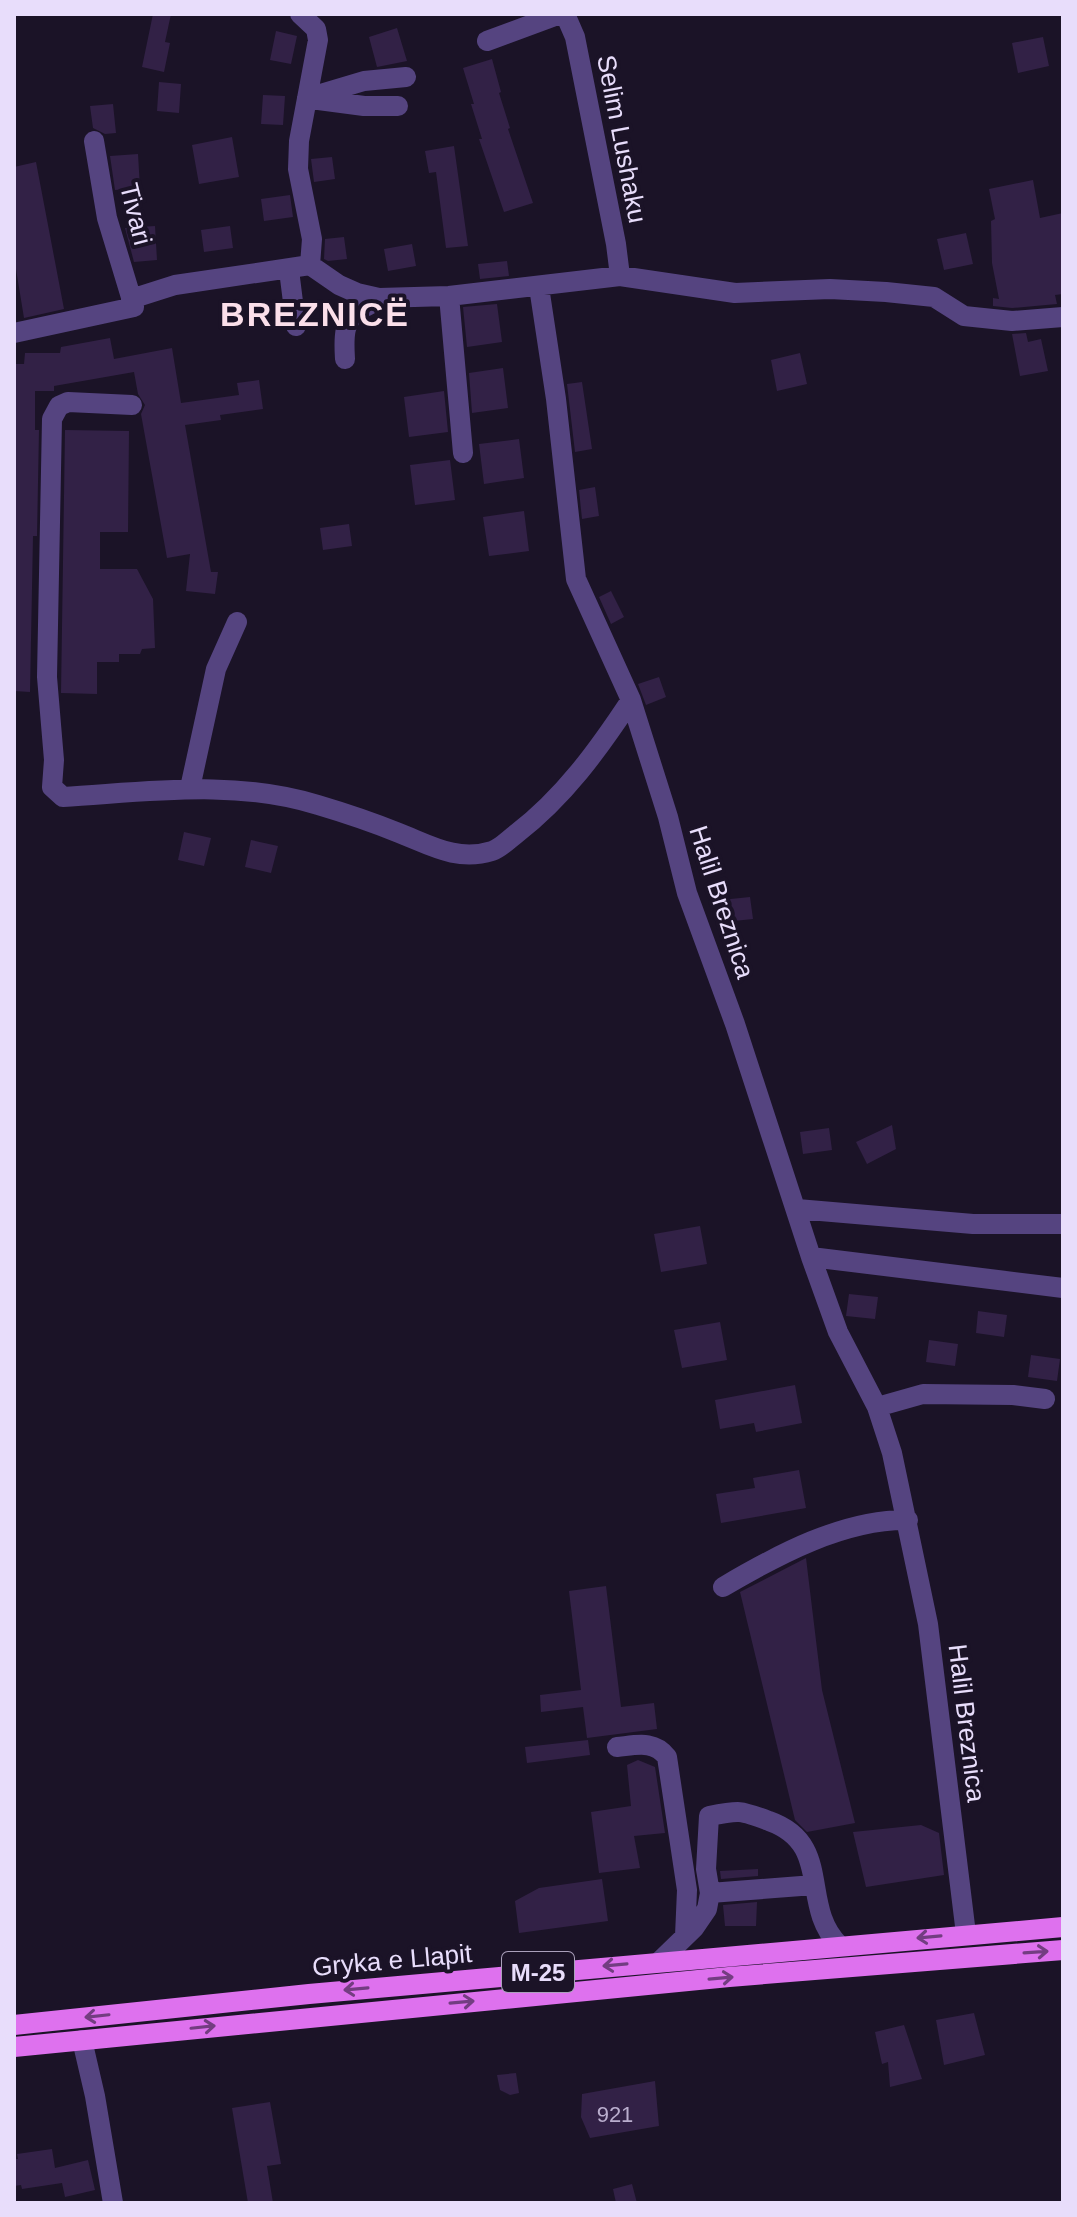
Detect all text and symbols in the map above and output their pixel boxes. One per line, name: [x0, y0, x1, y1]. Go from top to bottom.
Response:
street label: Selim Lushaku: [591, 52, 653, 226]
street label: Tivari: [114, 180, 158, 248]
district label: BREZNICË: [220, 295, 410, 333]
street label: Halil Breznica: [683, 822, 761, 983]
street label: Halil Breznica: [942, 1642, 992, 1804]
one-way arrow: [916, 1930, 943, 1945]
street label: Gryka e Llapit: [311, 1938, 474, 1982]
one-way arrow: [1022, 1944, 1049, 1959]
road number: M-25: [502, 1952, 574, 1992]
one-way arrow: [602, 1958, 629, 1973]
one-way arrow: [707, 1970, 734, 1985]
one-way arrow: [343, 1982, 370, 1997]
one-way arrow: [448, 1995, 475, 2010]
one-way arrow: [84, 2009, 111, 2024]
one-way arrow: [189, 2020, 216, 2035]
house number: 921: [597, 2102, 633, 2127]

